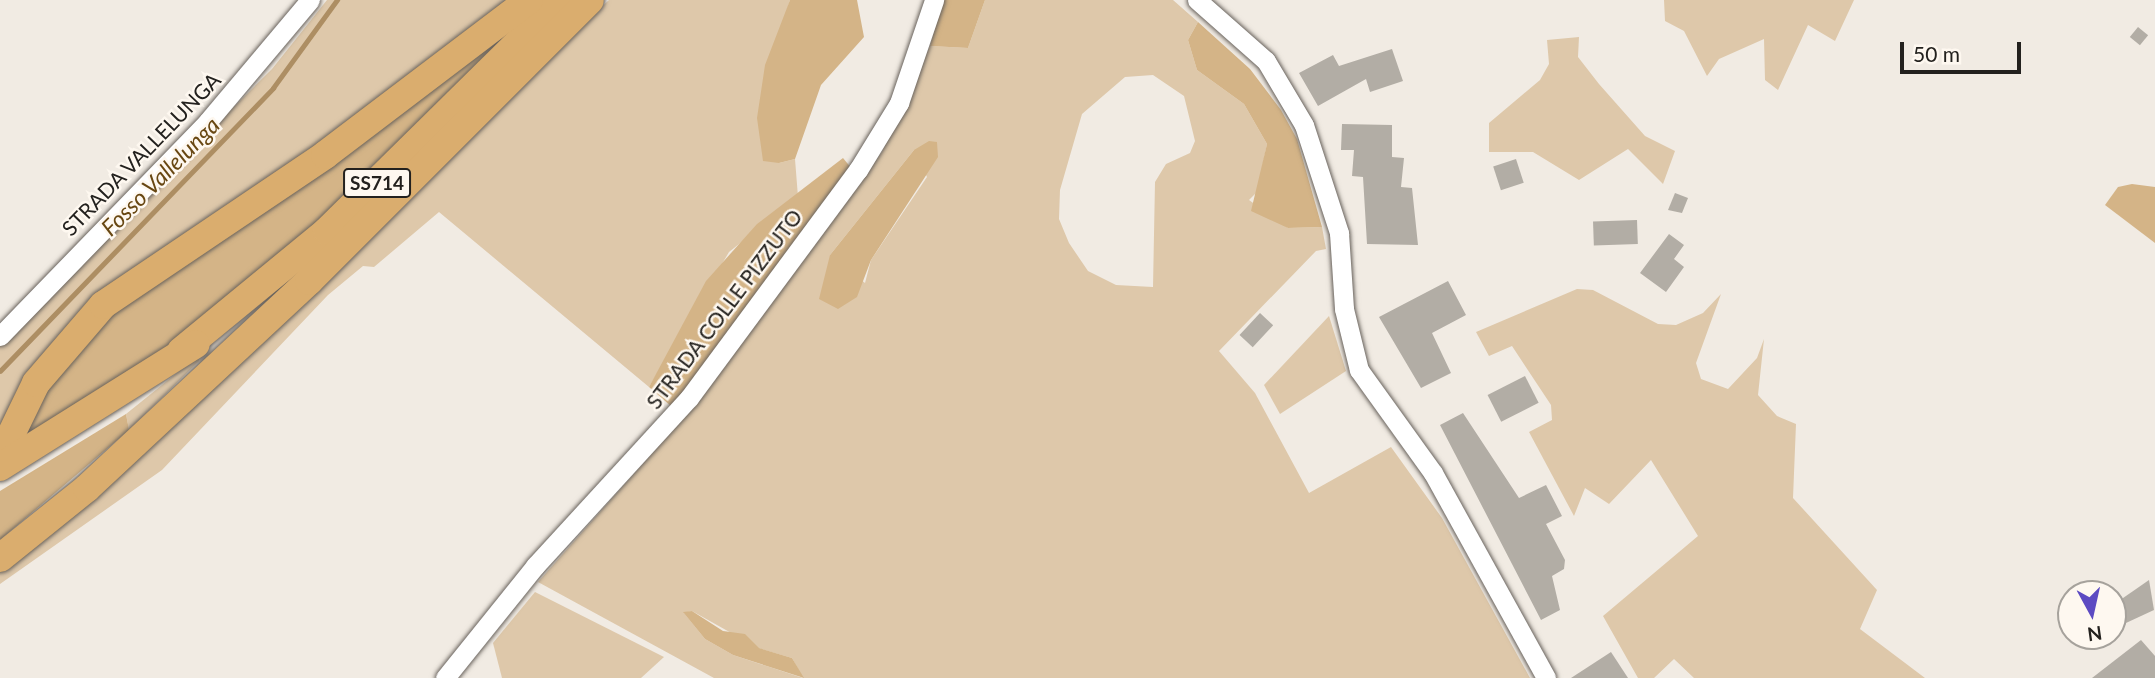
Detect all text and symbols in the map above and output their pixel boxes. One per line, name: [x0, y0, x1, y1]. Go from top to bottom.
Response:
scale bar: [1903, 28, 2024, 72]
text: 50 m: [1913, 41, 1960, 66]
street label: STRADA VALLELUNGA: [56, 67, 226, 241]
water label: Fosso Vallelunga: [95, 111, 225, 241]
road number: SS714: [342, 168, 412, 198]
street label: STRADA COLLE PIZZUTO: [641, 204, 807, 414]
north arrow: [2057, 580, 2127, 650]
text: N: [2086, 622, 2104, 647]

